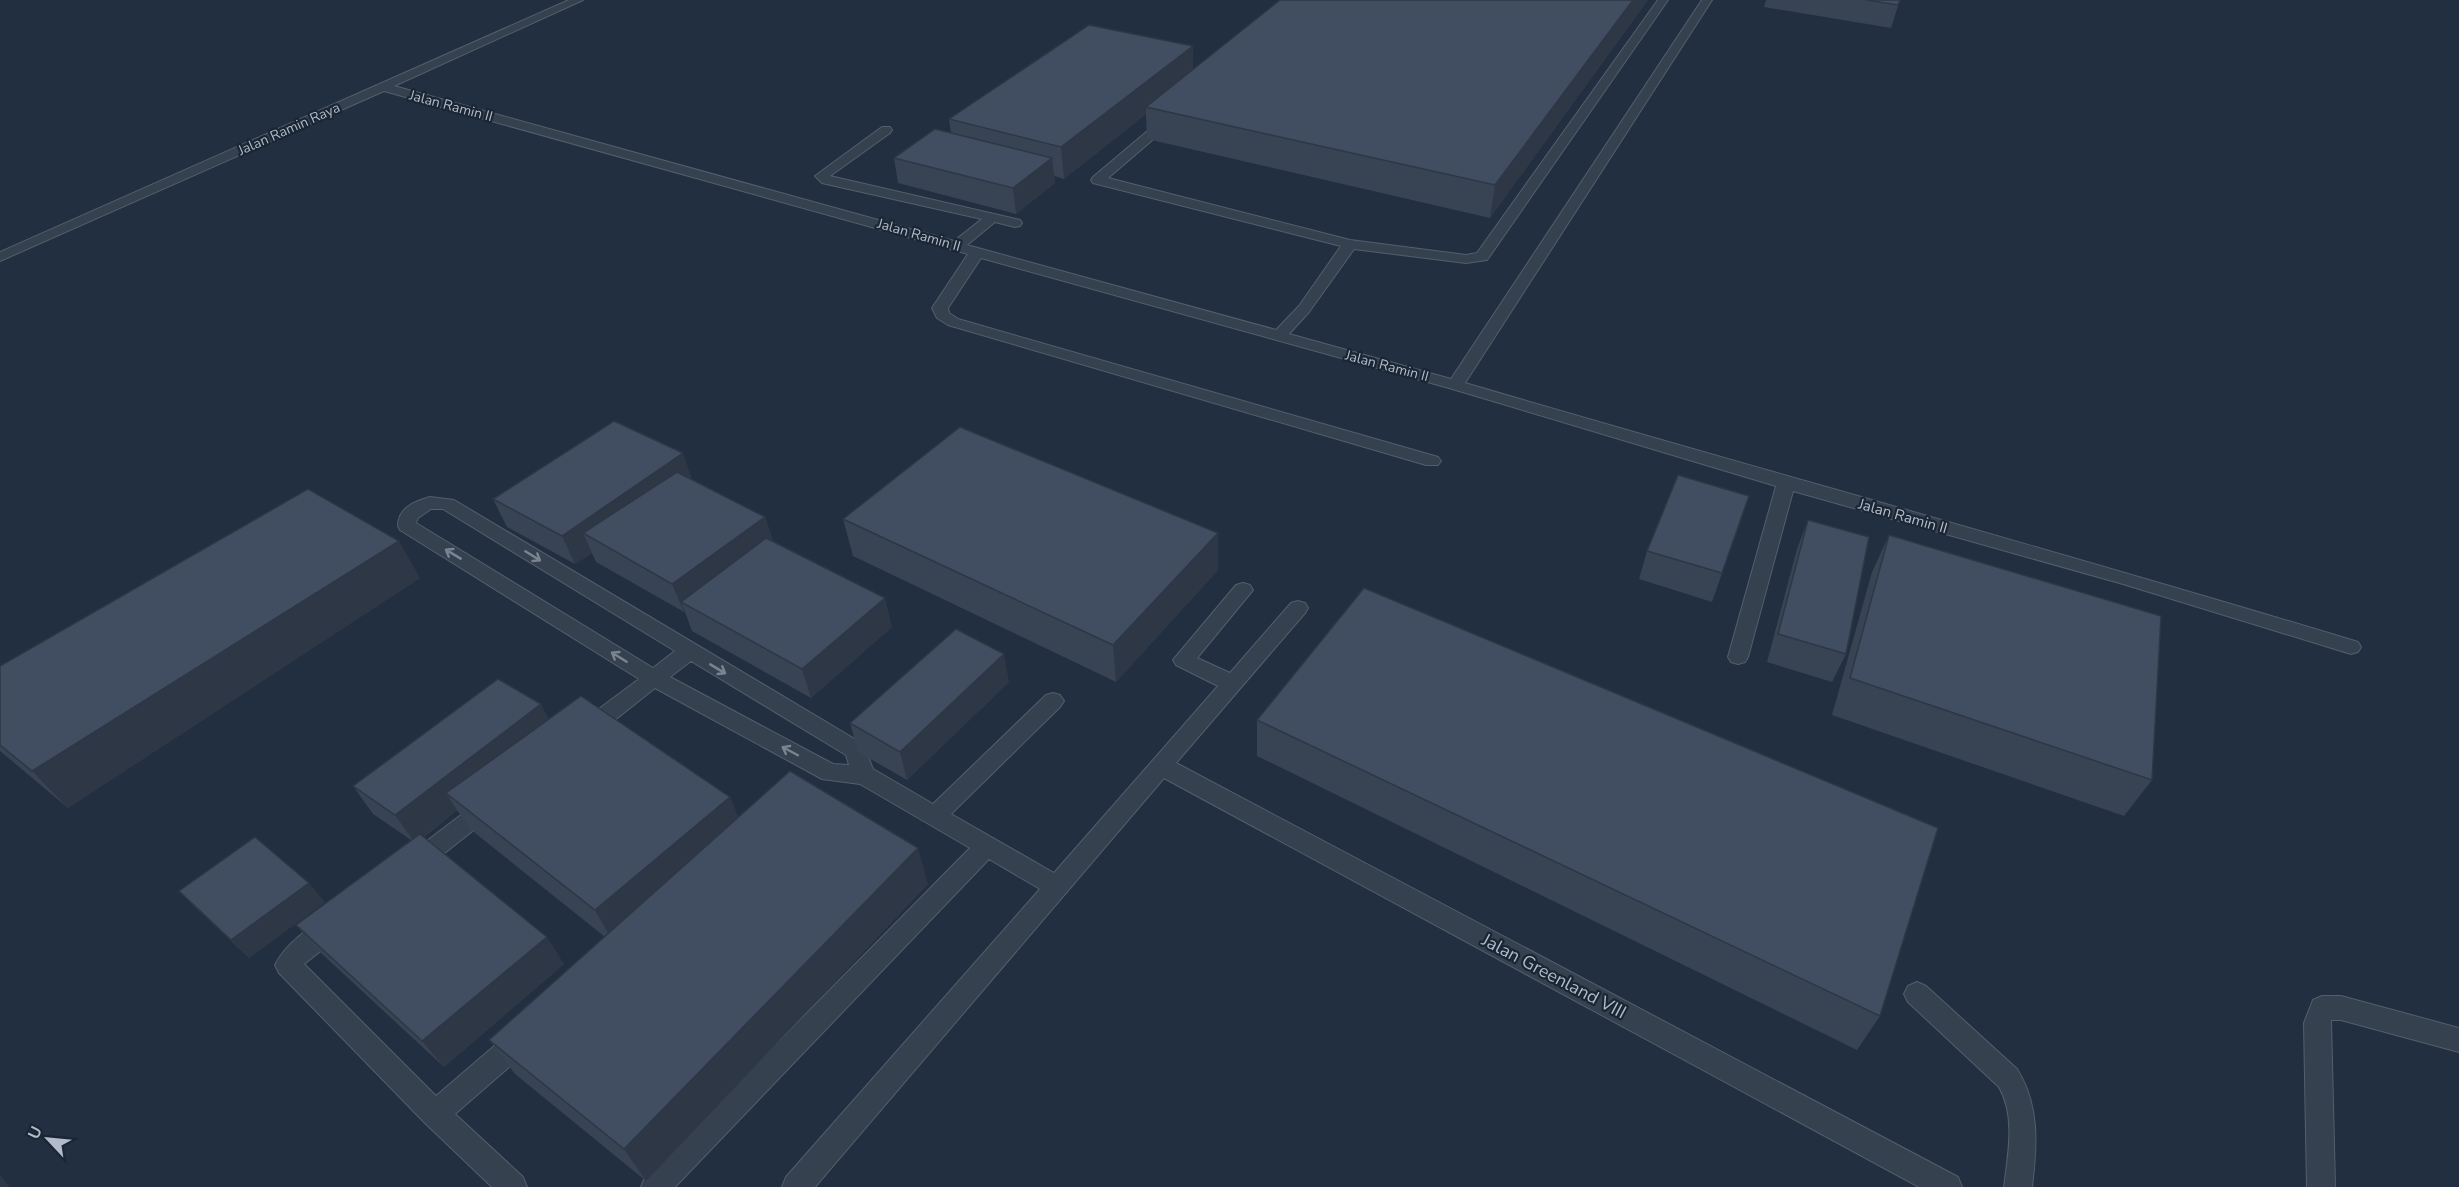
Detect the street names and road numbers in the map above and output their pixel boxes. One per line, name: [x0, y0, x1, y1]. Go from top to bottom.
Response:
street label: Jalan Ramin II: [406, 85, 495, 126]
street label: Jalan Ramin Raya: [234, 98, 343, 160]
street label: Jalan Ramin II: [874, 214, 963, 256]
street label: Jalan Ramin II: [1342, 345, 1431, 386]
street label: Jalan Ramin II: [1855, 493, 1950, 538]
street label: Jalan Greenland VIII: [1477, 927, 1630, 1024]

